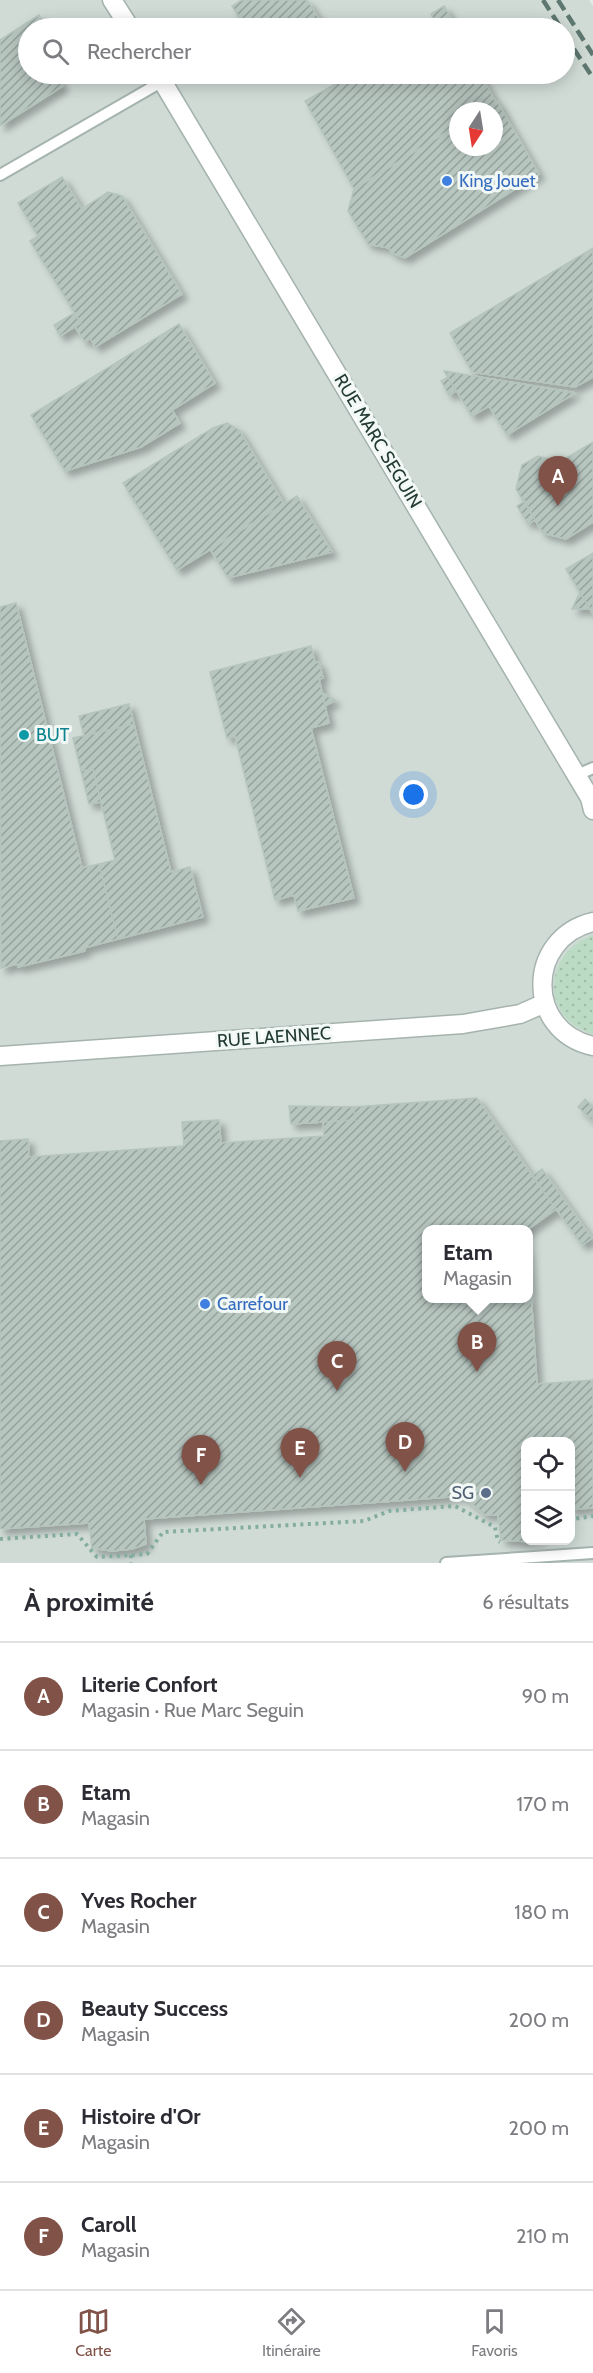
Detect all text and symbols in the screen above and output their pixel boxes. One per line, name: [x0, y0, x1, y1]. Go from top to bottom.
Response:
search box: [18, 18, 575, 84]
icon: search: [39, 35, 72, 68]
text: Rechercher: [87, 38, 191, 65]
north arrow: [449, 102, 503, 156]
place label: King Jouet: [459, 170, 535, 192]
marker: King Jouet: [440, 174, 454, 188]
street label: RUE MARC SEGUIN: [329, 370, 427, 512]
pin: A: [538, 456, 578, 506]
place label: BUT: [36, 724, 70, 746]
marker: BUT: [17, 728, 31, 742]
your location: [399, 780, 428, 809]
street label: RUE LAENNEC: [216, 1022, 332, 1052]
popup: [422, 1225, 533, 1303]
text: Etam: [443, 1239, 493, 1266]
text: Magasin: [443, 1266, 512, 1290]
place label: Carrefour: [217, 1293, 288, 1315]
marker: Carrefour: [198, 1297, 212, 1311]
pin: B: [458, 1322, 496, 1372]
pin: C: [318, 1342, 356, 1391]
pin: D: [386, 1422, 424, 1472]
pin: E: [280, 1428, 320, 1478]
pin: F: [182, 1436, 220, 1485]
map controls: [521, 1437, 575, 1545]
button: locate: [521, 1437, 575, 1491]
place label: SG: [451, 1482, 474, 1504]
marker: SG: [479, 1486, 493, 1500]
button: layers: [521, 1491, 575, 1545]
text: À proximité: [24, 1586, 154, 1618]
text: 6 résultats: [482, 1590, 569, 1614]
text: Literie Confort: [81, 1671, 218, 1698]
text: A: [37, 1684, 50, 1708]
text: 90 m: [522, 1684, 569, 1708]
text: Magasin · Rue Marc Seguin: [81, 1698, 304, 1722]
text: Etam: [81, 1779, 131, 1806]
text: B: [37, 1792, 50, 1816]
text: 170 m: [517, 1792, 569, 1816]
text: Magasin: [81, 1806, 150, 1830]
text: Yves Rocher: [81, 1887, 196, 1914]
text: C: [37, 1900, 50, 1924]
text: 180 m: [514, 1900, 569, 1924]
text: Magasin: [81, 1914, 150, 1938]
text: Beauty Success: [81, 1995, 228, 2022]
text: D: [36, 2008, 51, 2032]
text: 200 m: [509, 2008, 569, 2032]
text: Magasin: [81, 2022, 150, 2046]
text: Histoire d'Or: [81, 2103, 201, 2130]
text: E: [38, 2116, 49, 2140]
text: 200 m: [509, 2116, 569, 2140]
text: Magasin: [81, 2130, 150, 2154]
text: Caroll: [81, 2211, 137, 2238]
text: F: [38, 2224, 49, 2248]
text: 210 m: [516, 2224, 569, 2248]
text: Magasin: [81, 2238, 150, 2262]
tab: Carte: [75, 2305, 111, 2360]
tab: Itinéraire: [262, 2305, 321, 2360]
tab: Favoris: [471, 2305, 518, 2360]

